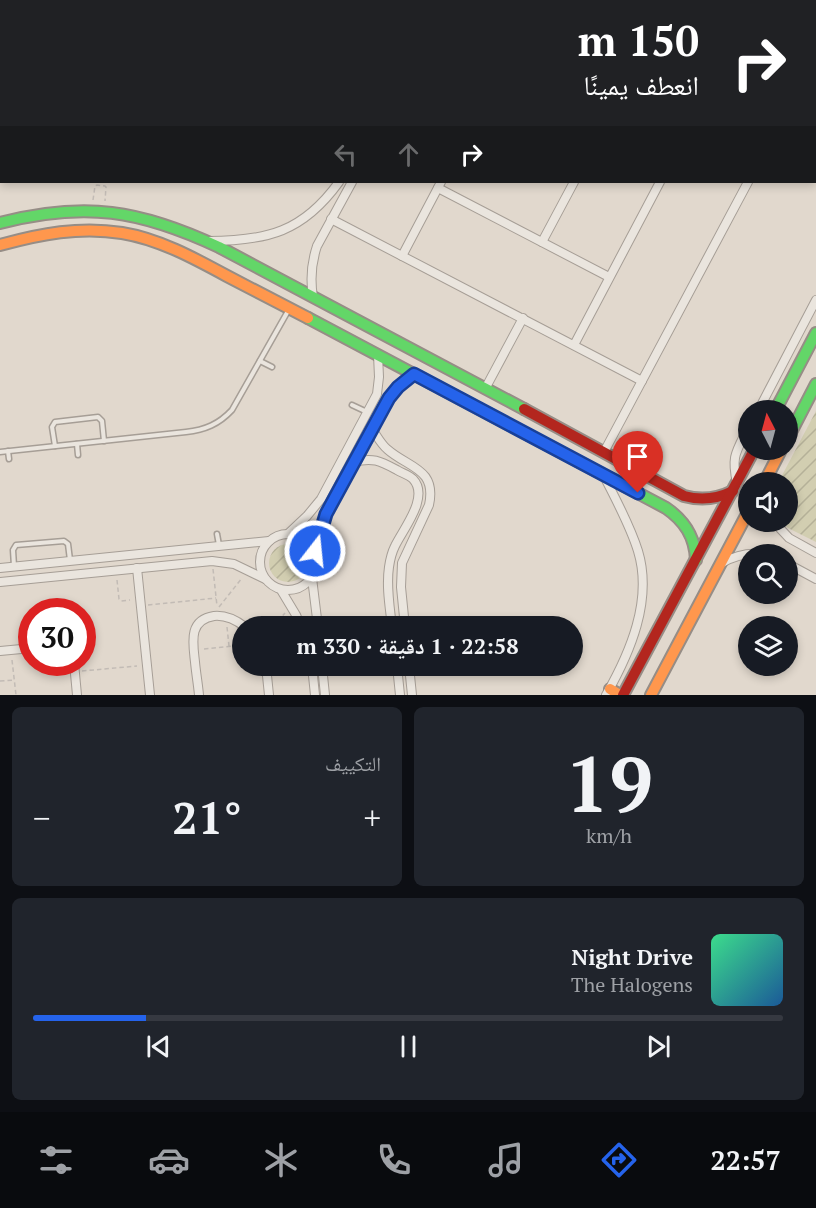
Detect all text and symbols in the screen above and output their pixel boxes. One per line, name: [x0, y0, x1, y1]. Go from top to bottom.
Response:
text: 150 m: [578, 12, 699, 68]
icon: right: [720, 24, 798, 102]
text: انعطف يمينًا: [584, 67, 699, 103]
icon: left: [329, 138, 362, 171]
icon: ahead: [392, 138, 425, 171]
icon: right: [455, 138, 488, 171]
north arrow: [738, 400, 798, 460]
map controls: [738, 400, 798, 676]
pin: [612, 431, 663, 493]
icon: arrive: [621, 440, 654, 473]
button: sound: [738, 472, 798, 532]
position arrow: [283, 519, 347, 583]
button: search: [738, 544, 798, 604]
speed limit sign: 30: [18, 598, 96, 676]
button: layers: [738, 616, 798, 676]
text: 22:58 · 1 دقيقة · 330 m: [296, 631, 519, 660]
text: 19: [565, 731, 653, 834]
text: التكييف: [325, 750, 381, 777]
text: 21°: [172, 787, 242, 847]
text: −: [33, 796, 51, 839]
text: +: [363, 796, 381, 839]
text: km/h: [586, 822, 632, 849]
text: Night Drive: [571, 942, 693, 971]
text: The Halogens: [571, 971, 693, 998]
icon: previous: [142, 1030, 175, 1063]
icon: pause: [392, 1030, 425, 1063]
icon: next: [642, 1030, 675, 1063]
icon: filters: [35, 1139, 77, 1181]
icon: car: [148, 1139, 190, 1181]
icon: climate: [260, 1139, 302, 1181]
icon: phone: [373, 1139, 415, 1181]
icon: music: [485, 1139, 527, 1181]
icon: directions: [598, 1139, 640, 1181]
text: 22:57: [710, 1142, 781, 1178]

